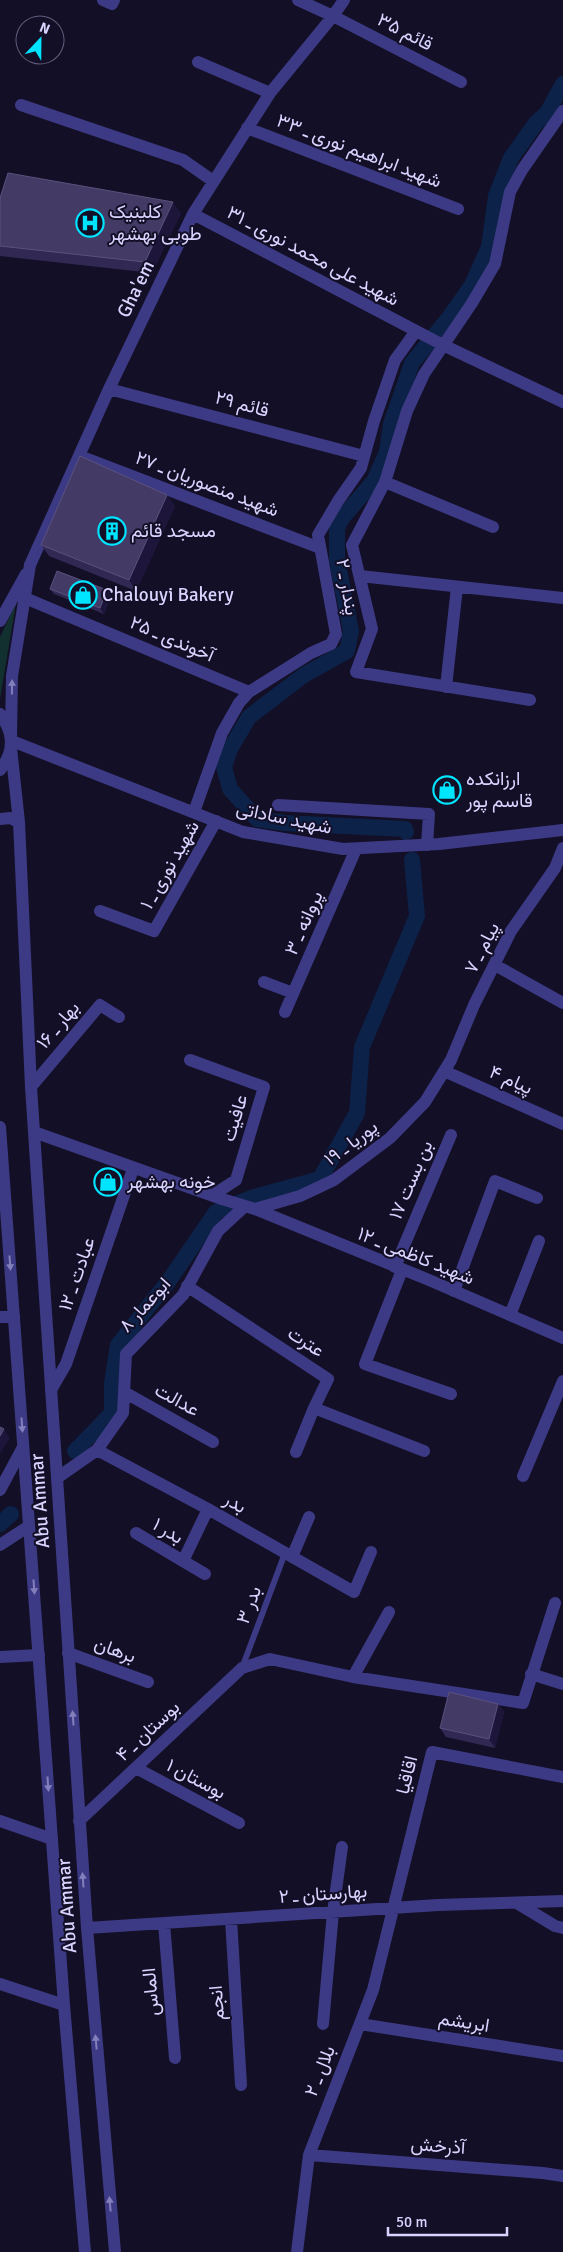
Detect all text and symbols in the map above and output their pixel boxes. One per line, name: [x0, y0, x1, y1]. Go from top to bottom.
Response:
street label: قائم ۳۵: [373, 8, 437, 56]
north arrow: [15, 15, 65, 65]
text: N: [37, 19, 52, 38]
street label: شهید ابراهیم نوری ـ ۳۳: [273, 108, 445, 194]
place label: کلینیک طوبی بهشهر: [108, 200, 202, 246]
street label: شهید علی محمد نوری ـ ۳۱: [223, 200, 403, 312]
hospital icon: کلینیک طوبی بهشهر: [75, 208, 105, 238]
street label: Gha'em: [112, 256, 160, 322]
street label: قائم ۲۹: [212, 385, 272, 423]
street label: شهید منصوریان ـ ۲۷: [132, 446, 282, 522]
building icon: مسجد قائم: [97, 516, 127, 546]
place label: مسجد قائم: [131, 519, 216, 543]
street label: پندار ـ ۲: [329, 557, 364, 617]
shop icon: Chalouyi Bakery: [68, 580, 98, 610]
place label: Chalouyi Bakery: [102, 583, 234, 607]
street label: آخوندی ـ ۲۵: [126, 611, 219, 668]
one-way arrow: [8, 679, 16, 695]
place label: ارزانکده قاسم پور: [465, 767, 533, 814]
shop icon: ارزانکده قاسم پور: [432, 775, 462, 805]
street label: شهید ساداتی: [234, 796, 334, 840]
street label: شهید نوری ـ ۱: [135, 816, 205, 914]
street label: پروانه ـ ۳: [279, 887, 330, 959]
street label: پیام ـ ۷: [459, 918, 506, 978]
street label: بهار ـ ۱۶: [31, 996, 85, 1054]
street label: پیام ۴: [485, 1060, 536, 1101]
street label: عافیت: [216, 1091, 254, 1145]
street label: پوریا ـ ۱۹: [319, 1115, 383, 1172]
street label: بن بست ۱۷: [384, 1137, 438, 1223]
shop icon: خونه بهشهر: [93, 1167, 123, 1197]
place label: خونه بهشهر: [126, 1170, 216, 1194]
street label: شهید کاظمی ـ ۱۲: [354, 1222, 478, 1290]
street label: عبادت ـ ۱۲: [53, 1234, 101, 1314]
one-way arrow: [6, 1255, 14, 1271]
street label: ابوعمار ۸: [114, 1272, 176, 1338]
street label: عترت: [283, 1321, 329, 1363]
street label: عدالت: [150, 1378, 204, 1422]
one-way arrow: [18, 1417, 26, 1433]
street label: Abu Ammar: [25, 1453, 55, 1549]
street label: بدر: [219, 1487, 251, 1519]
street label: بدر ۱: [148, 1513, 188, 1549]
one-way arrow: [30, 1579, 38, 1595]
street label: بدر ۳: [231, 1583, 267, 1627]
street label: برهان: [91, 1631, 139, 1669]
street label: بوستان ـ ۴: [111, 1695, 185, 1767]
one-way arrow: [68, 1709, 76, 1725]
street label: بوستان ۱: [162, 1753, 230, 1805]
street label: اقاقیا: [391, 1753, 423, 1797]
one-way arrow: [44, 1776, 52, 1792]
street label: Abu Ammar: [52, 1858, 82, 1954]
one-way arrow: [79, 1871, 87, 1887]
street label: بهارستان ـ ۲: [278, 1879, 368, 1909]
street label: الماس: [137, 1967, 165, 2017]
street label: انجم: [204, 1985, 230, 2021]
street label: ابریشم: [437, 2006, 491, 2038]
one-way arrow: [92, 2033, 100, 2049]
street label: بلال ـ ۲: [299, 2042, 341, 2100]
street label: آذرخش: [410, 2132, 468, 2160]
one-way arrow: [106, 2195, 114, 2211]
scale bar: [388, 2204, 507, 2236]
text: 50 m: [396, 2213, 427, 2231]

